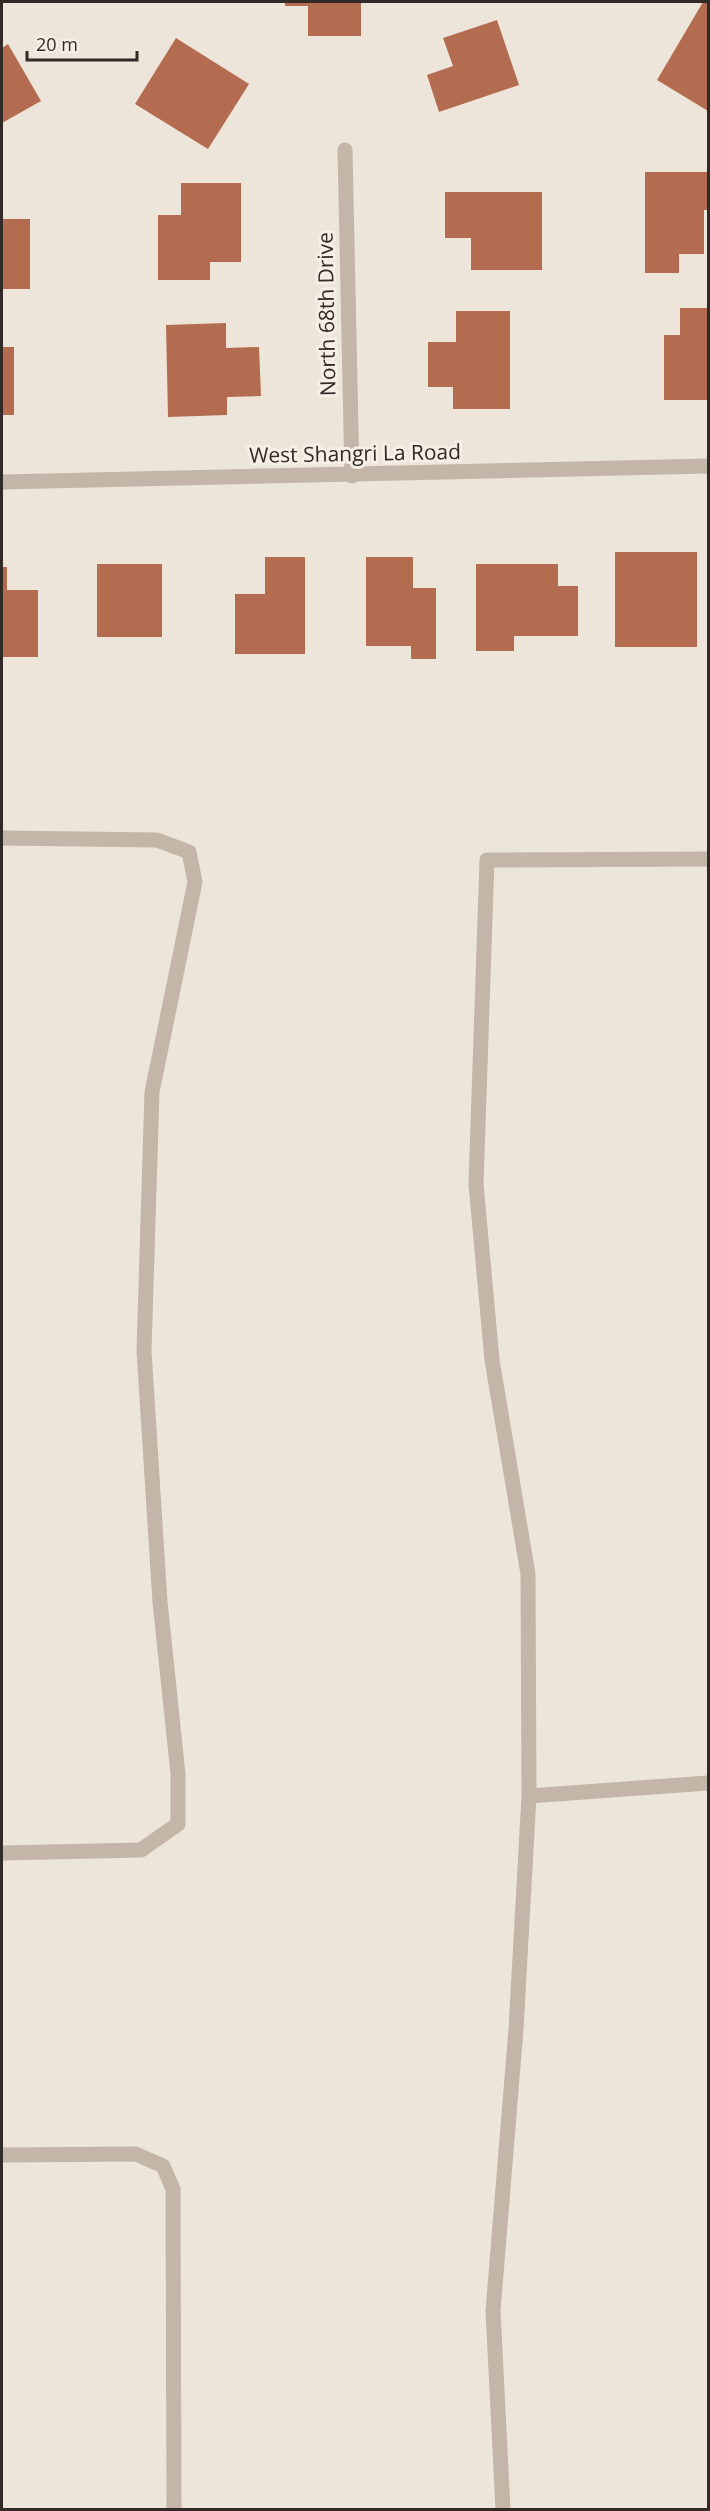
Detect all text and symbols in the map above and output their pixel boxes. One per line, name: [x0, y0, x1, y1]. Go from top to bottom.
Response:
scale bar: [27, 24, 136, 62]
text: 20 m: [36, 32, 78, 56]
street label: North 68th Drive: [311, 232, 341, 396]
street label: West Shangri La Road: [249, 437, 461, 469]

